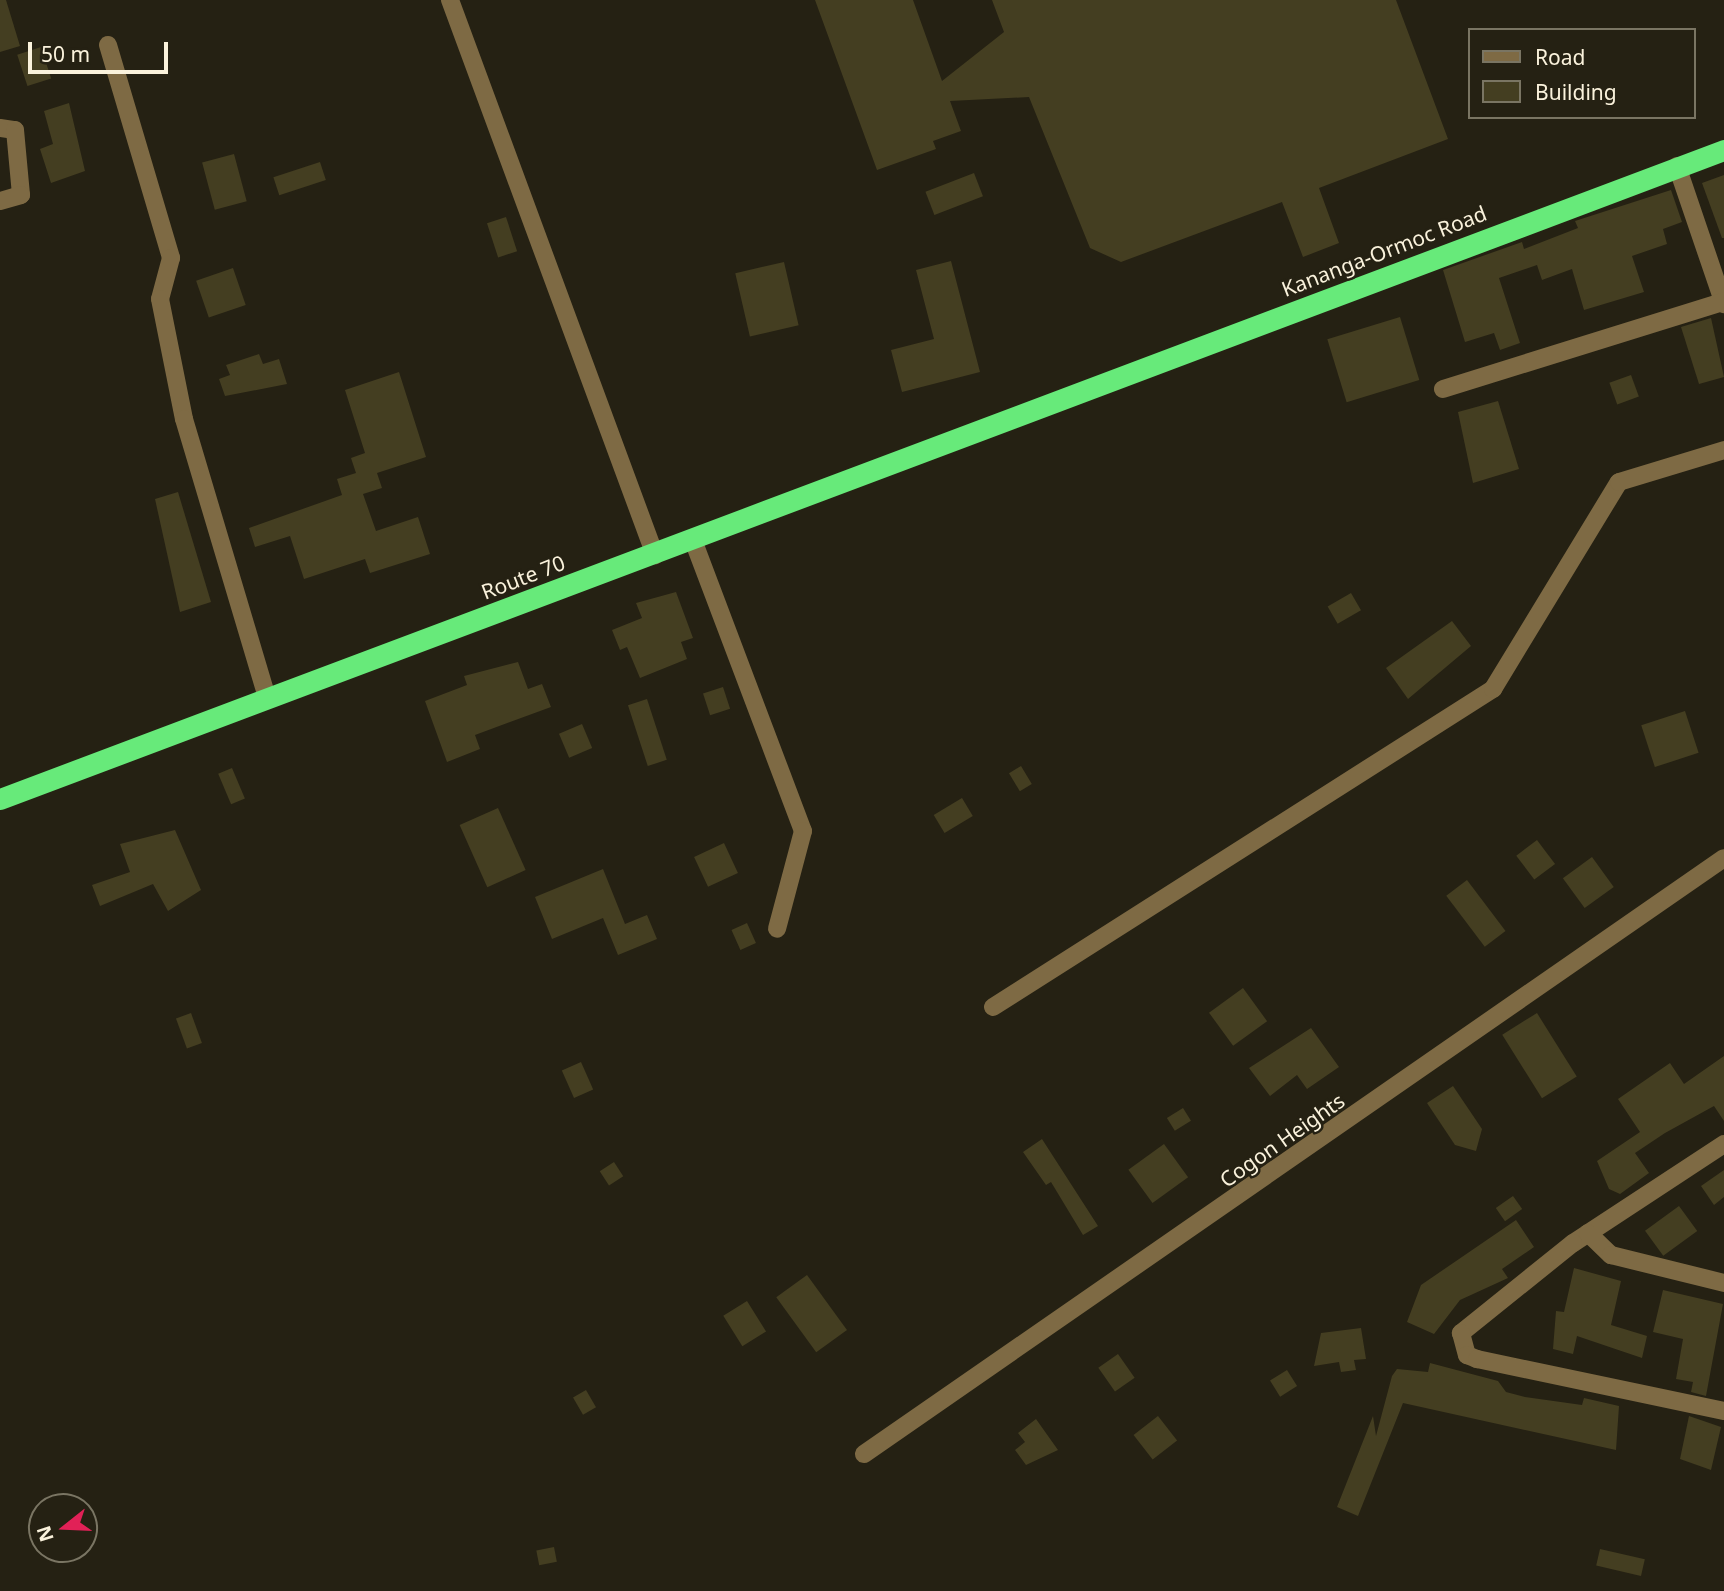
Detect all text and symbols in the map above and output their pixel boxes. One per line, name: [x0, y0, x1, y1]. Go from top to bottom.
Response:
scale bar: [32, 28, 172, 72]
legend: [1468, 28, 1696, 119]
text: 50 m: [41, 40, 90, 68]
text: Road: [1535, 43, 1585, 71]
text: Building: [1535, 78, 1617, 106]
street label: Kananga-Ormoc Road: [1278, 200, 1490, 302]
street label: Route 70: [478, 550, 568, 604]
street label: Cogon Heights: [1215, 1088, 1349, 1192]
north arrow: [28, 1493, 98, 1563]
text: N: [30, 1523, 60, 1545]

